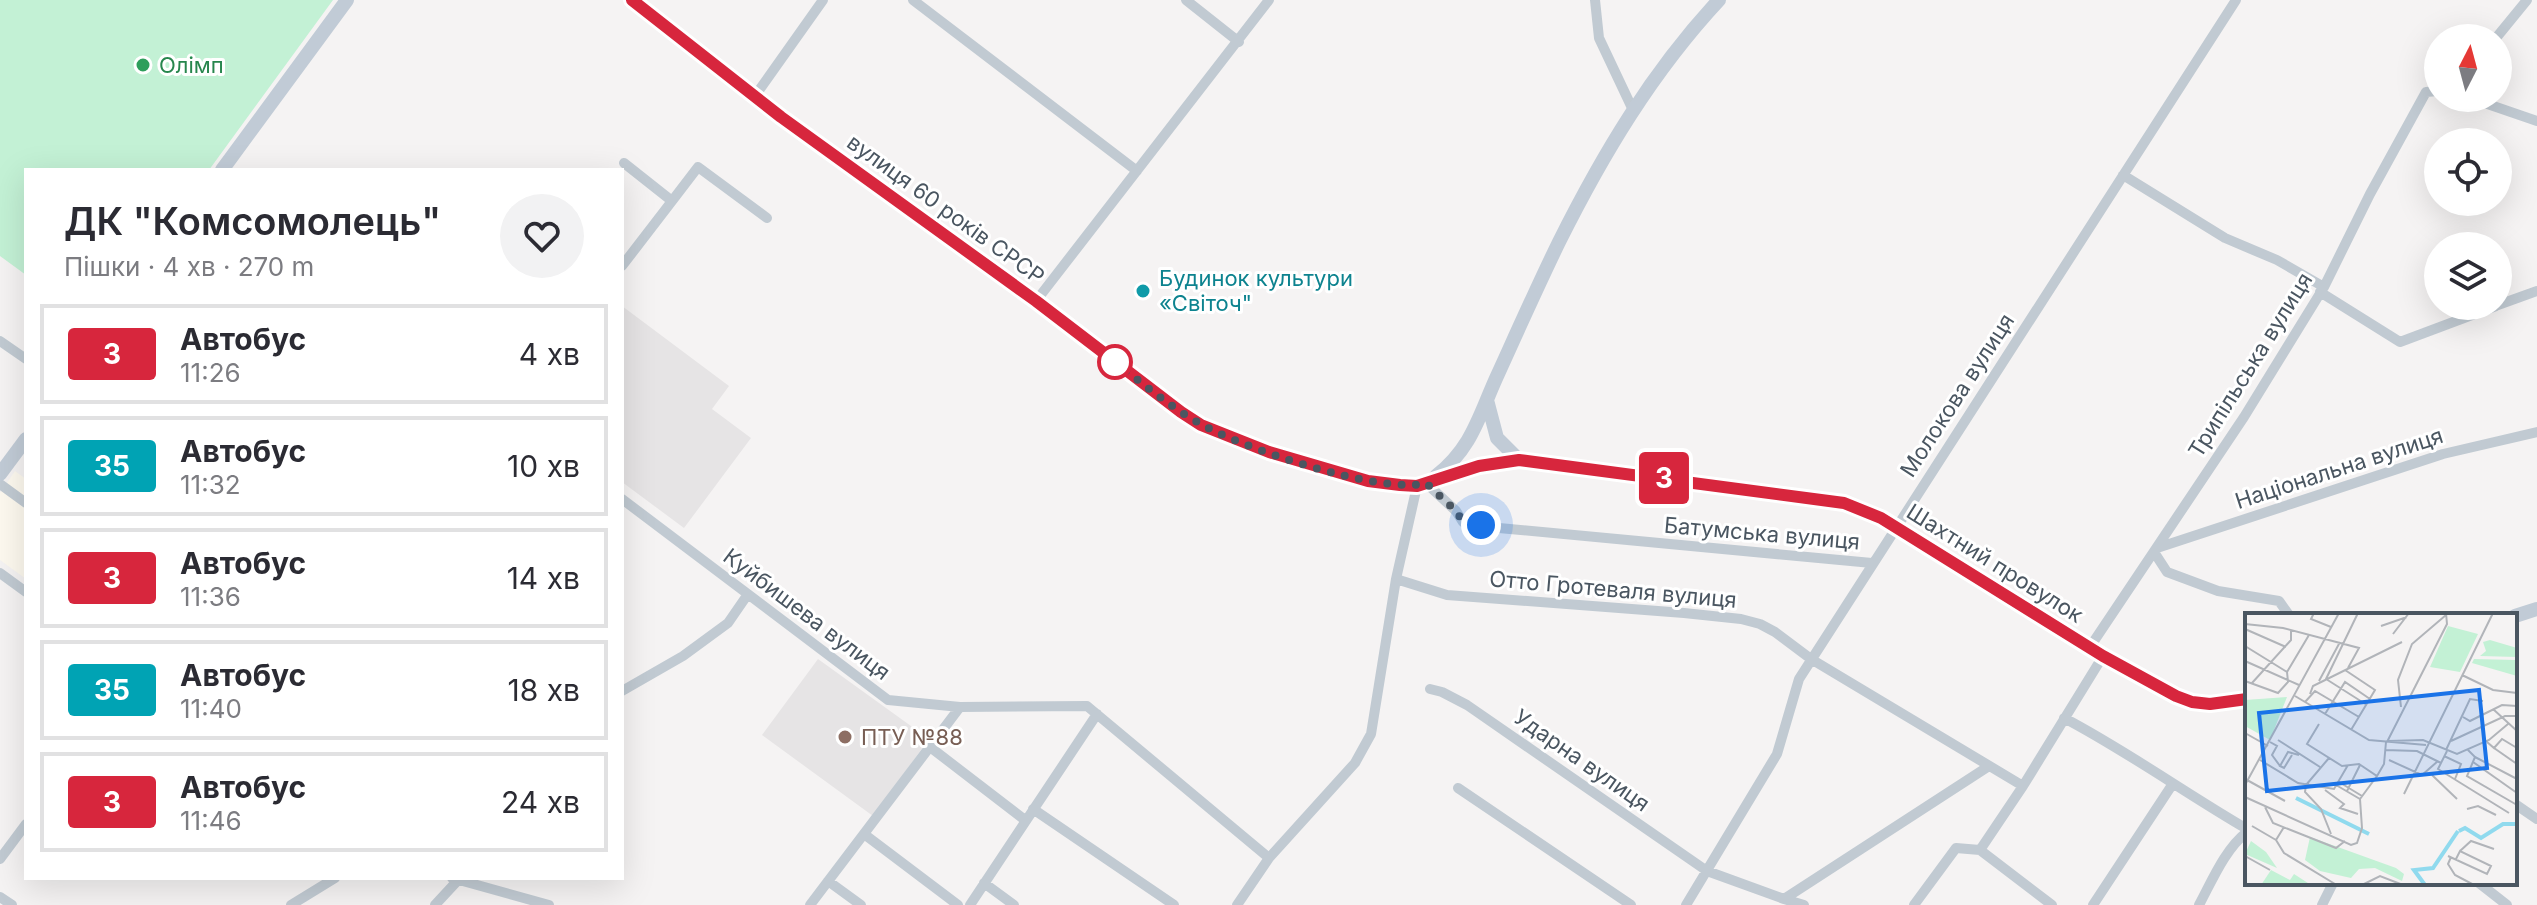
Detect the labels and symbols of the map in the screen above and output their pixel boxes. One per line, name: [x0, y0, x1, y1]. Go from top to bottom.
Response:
north arrow: [2424, 24, 2512, 112]
place label: Олімп: [159, 52, 224, 78]
marker: Олімп: [134, 56, 152, 74]
street label: вулиця 60 років СРСР: [842, 129, 1050, 289]
place label: Будинок культури «Світоч": [1159, 265, 1353, 316]
street label: Трипільська вулиця: [2183, 268, 2317, 462]
marker: Будинок культури «Світоч": [1134, 282, 1152, 300]
street label: Молокова вулиця: [1895, 309, 2019, 481]
unlabelled marker: [1098, 345, 1132, 379]
street label: Національна вулиця: [2232, 422, 2446, 514]
line badge: 3: [1638, 452, 1690, 504]
street label: Шахтний провулок: [1902, 498, 2088, 628]
your location: [1461, 505, 1501, 545]
street label: Батумська вулиця: [1663, 511, 1861, 555]
street label: Куйбишева вулиця: [719, 543, 895, 685]
street label: Отто Гротеваля вулиця: [1488, 565, 1738, 613]
inset map: [2245, 613, 2517, 885]
street label: Ударна вулиця: [1509, 704, 1655, 816]
place label: ПТУ №88: [861, 724, 963, 750]
marker: ПТУ №88: [836, 728, 854, 746]

